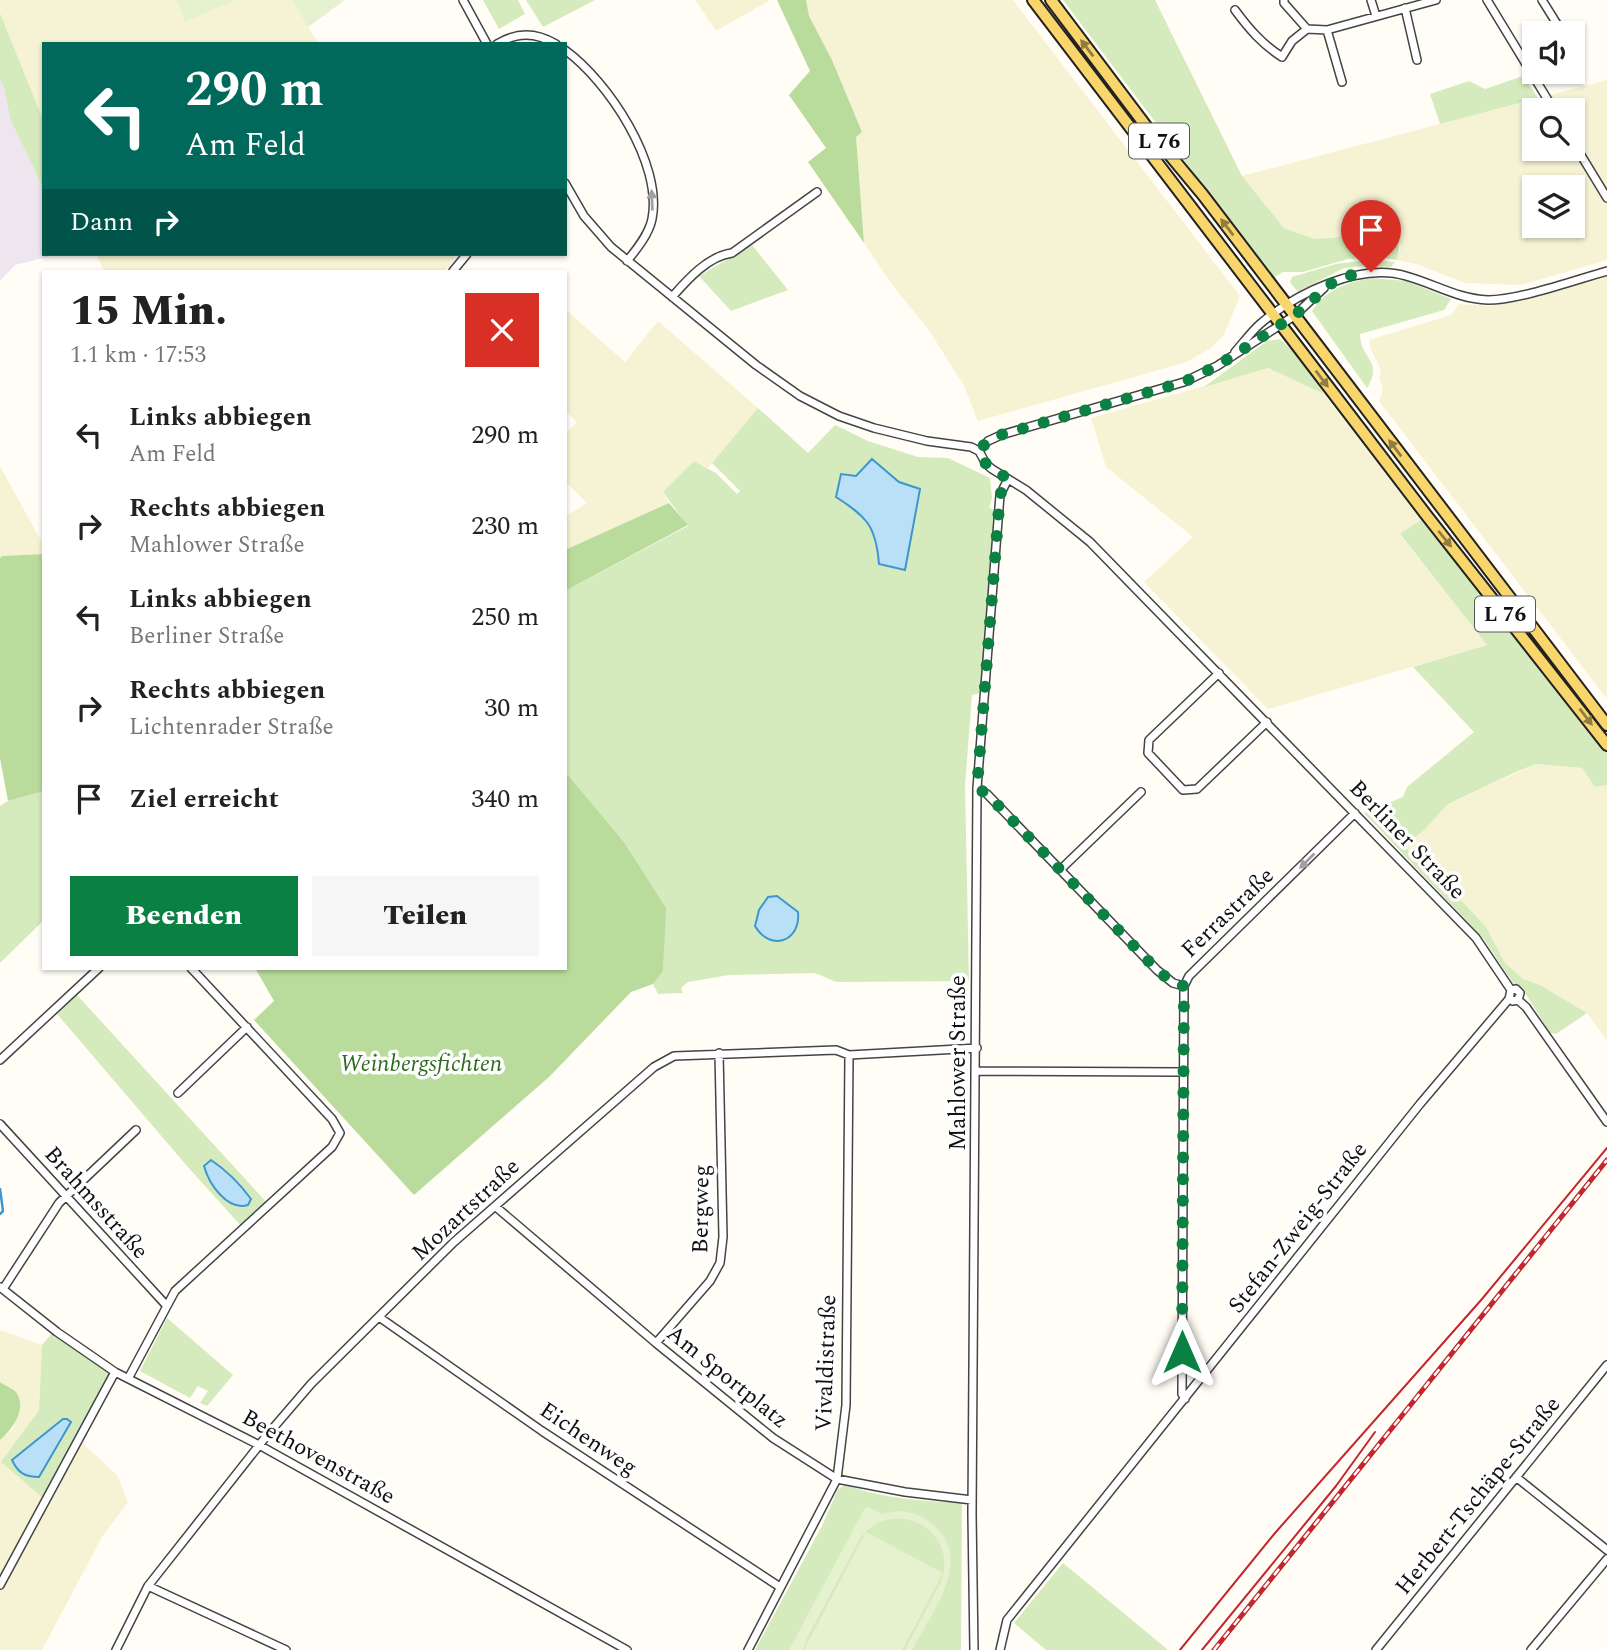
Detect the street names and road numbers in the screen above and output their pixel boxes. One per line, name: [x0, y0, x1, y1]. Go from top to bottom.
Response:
road number: L 76: [1129, 124, 1189, 158]
road number: L 76: [1475, 596, 1535, 632]
street label: Berliner Straße: [1340, 772, 1473, 908]
street label: Ferrastraße: [1173, 860, 1283, 967]
street label: Mahlower Straße: [941, 975, 976, 1151]
street label: Stefan-Zweig-Straße: [1220, 1134, 1377, 1321]
street label: Brahmsstraße: [35, 1138, 156, 1268]
street label: Mozartstraße: [404, 1150, 528, 1270]
street label: Bergweg: [683, 1164, 720, 1254]
street label: Vivaldistraße: [807, 1294, 846, 1432]
street label: Am Sportplatz: [658, 1317, 796, 1437]
street label: Herbert-Tschäpe-Straße: [1387, 1389, 1569, 1603]
street label: Eichenweg: [532, 1393, 644, 1485]
street label: Beethovenstraße: [235, 1401, 401, 1514]

